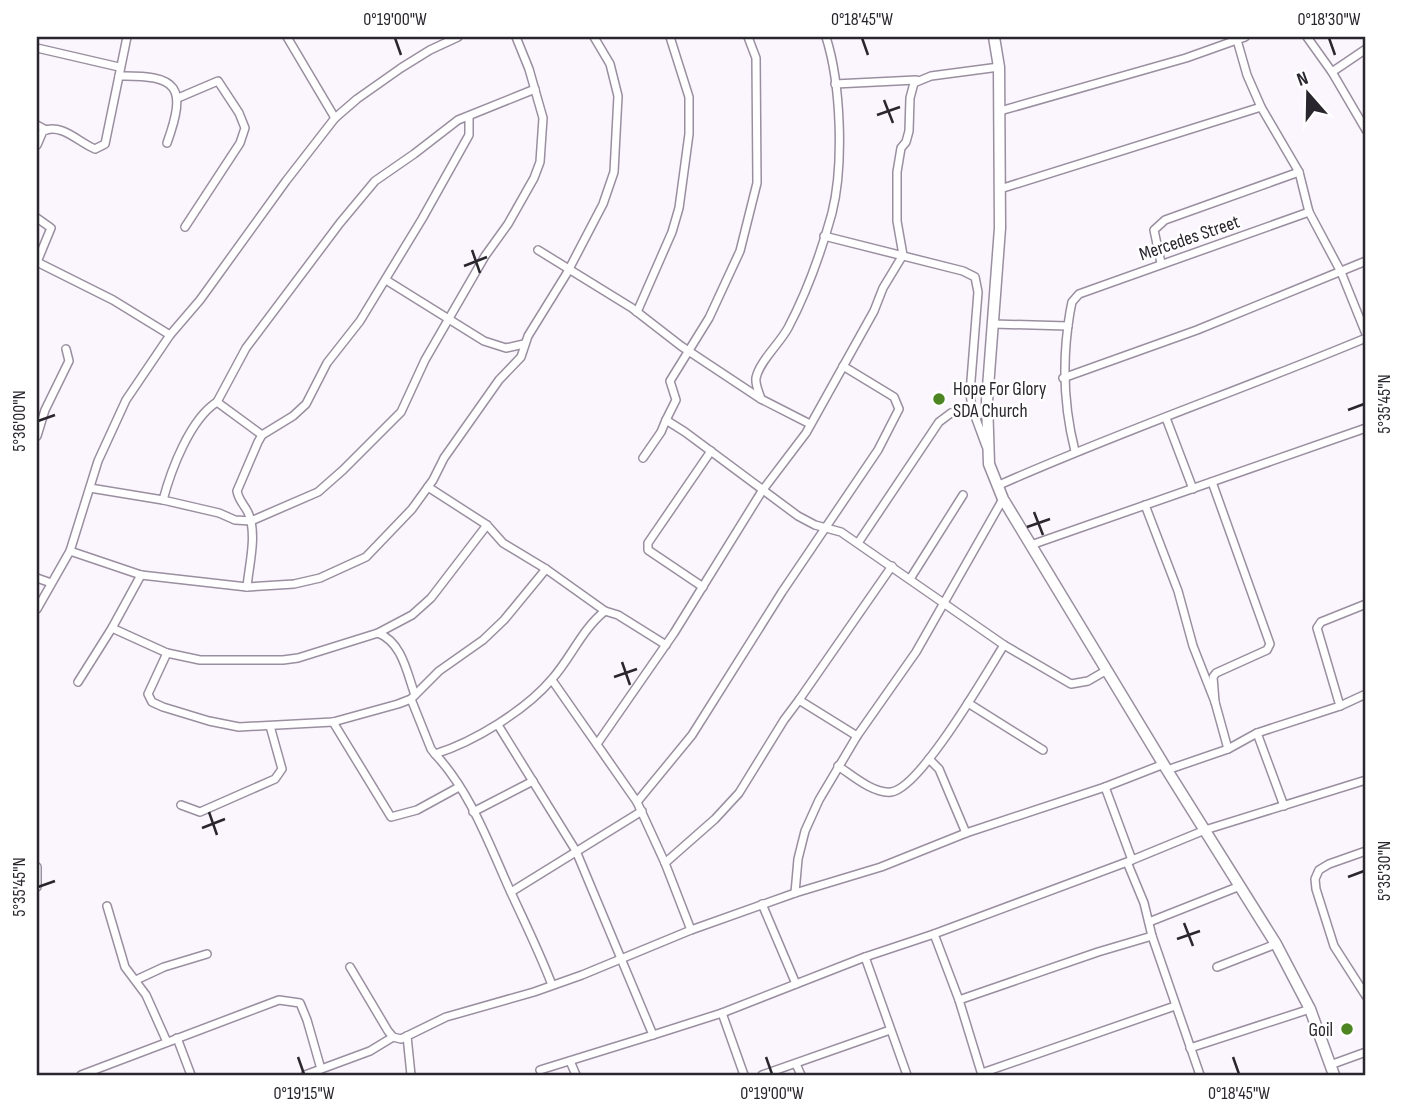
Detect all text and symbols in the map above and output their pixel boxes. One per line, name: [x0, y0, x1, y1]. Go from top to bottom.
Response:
text: 0°19'00"W: [363, 9, 427, 30]
text: 0°18'45"W: [831, 9, 893, 30]
text: 0°18'30"W: [1298, 9, 1361, 30]
north arrow: [1274, 60, 1344, 130]
text: N: [1294, 67, 1311, 92]
street label: Mercedes Street: [1136, 210, 1243, 266]
text: 5°35'45"N: [1374, 374, 1395, 434]
place label: Hope For Glory SDA Church: [953, 378, 1047, 423]
text: 5°36'00"N: [9, 390, 30, 452]
marker: Hope For Glory SDA Church: [931, 391, 947, 407]
text: 5°35'30"N: [1374, 841, 1395, 901]
text: 5°35'45"N: [9, 857, 30, 917]
place label: Goil: [1309, 1019, 1333, 1042]
marker: Goil: [1339, 1021, 1355, 1037]
text: 0°19'15"W: [274, 1083, 335, 1104]
text: 0°19'00"W: [740, 1083, 804, 1104]
text: 0°18'45"W: [1208, 1083, 1270, 1104]

